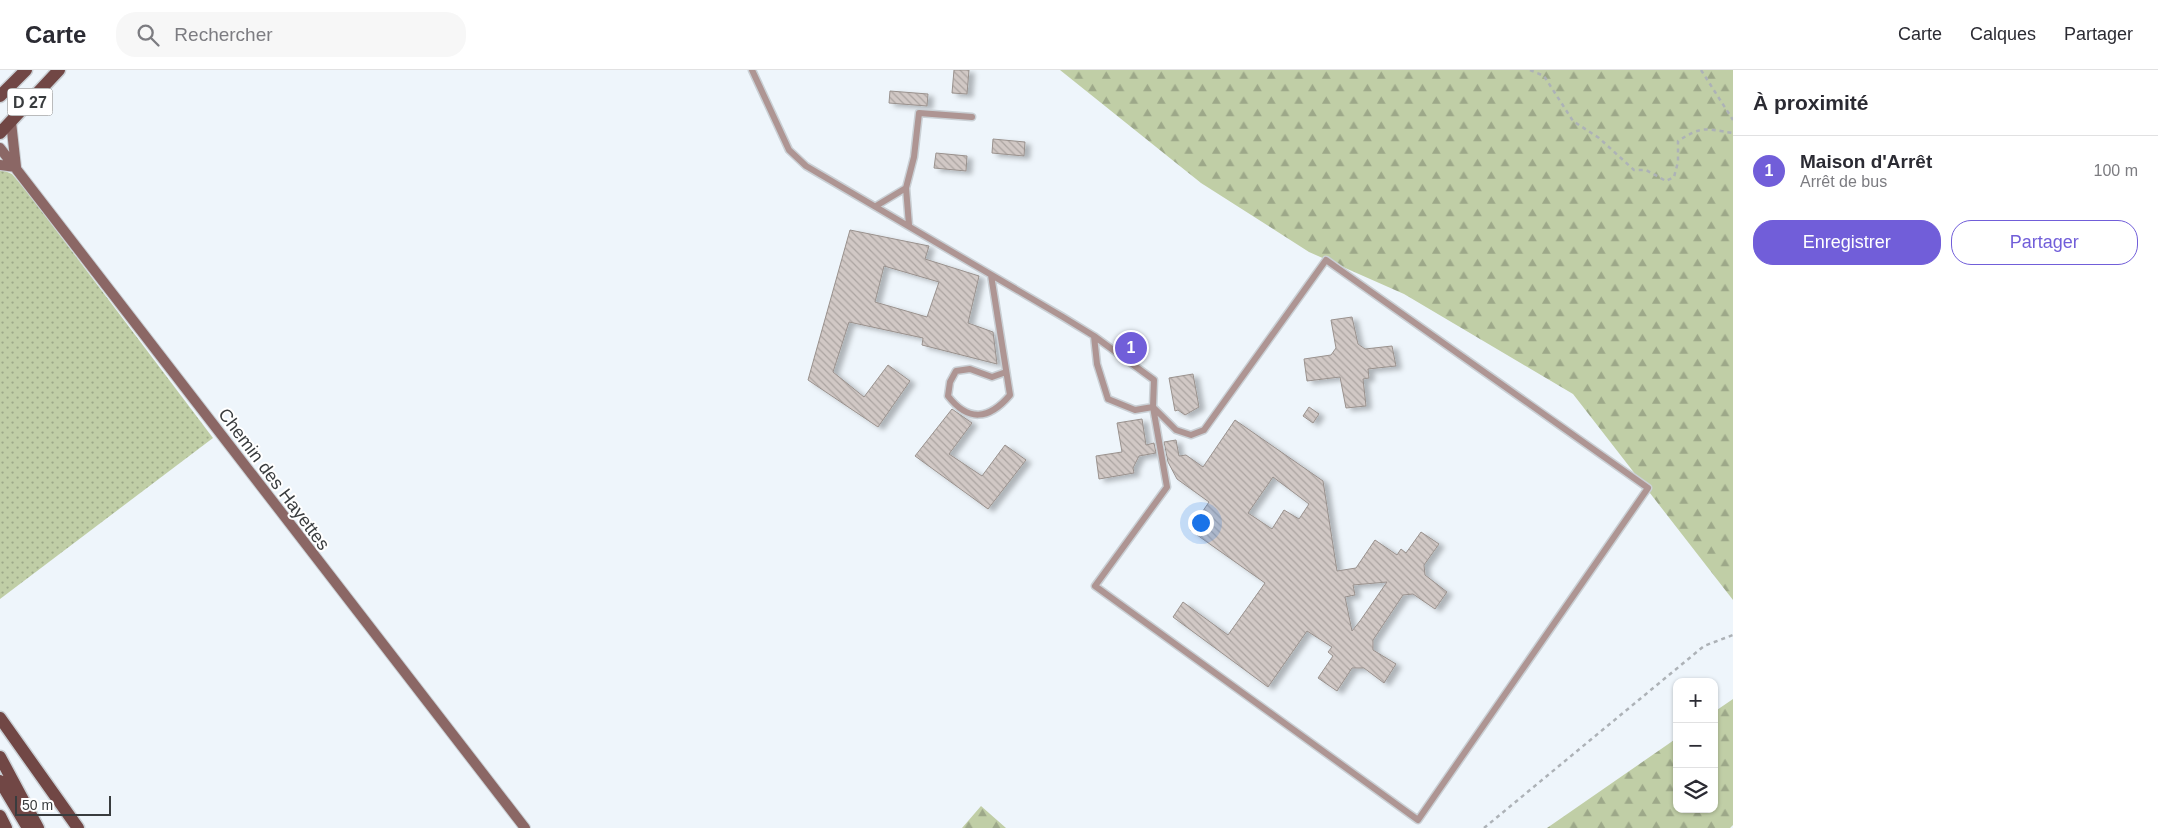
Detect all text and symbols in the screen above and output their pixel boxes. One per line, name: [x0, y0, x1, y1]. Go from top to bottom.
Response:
search box: [116, 12, 466, 57]
text: Carte: [25, 21, 86, 48]
icon: search: [134, 21, 162, 49]
text: Rechercher: [174, 24, 273, 45]
text: Carte: [1898, 24, 1942, 44]
text: Calques: [1970, 24, 2036, 44]
text: Partager: [2064, 24, 2133, 44]
road number: D 27: [8, 88, 52, 116]
text: À proximité: [1753, 91, 1869, 114]
text: Maison d'Arrêt: [1800, 151, 1932, 172]
text: 1: [1765, 162, 1773, 179]
text: 100 m: [2094, 162, 2138, 179]
text: Arrêt de bus: [1800, 173, 1887, 190]
button: Enregistrer: [1753, 220, 1941, 265]
button: Partager: [1951, 220, 2138, 265]
pin: 1: [1115, 329, 1147, 367]
street label: Chemin des Hayettes: [214, 404, 334, 554]
your location: [1188, 510, 1214, 536]
map controls: [1673, 678, 1718, 813]
button: +: [1673, 678, 1718, 723]
button: −: [1673, 723, 1718, 768]
button: layers: [1673, 768, 1718, 813]
scale bar: [15, 793, 111, 816]
text: 50 m: [22, 797, 53, 813]

